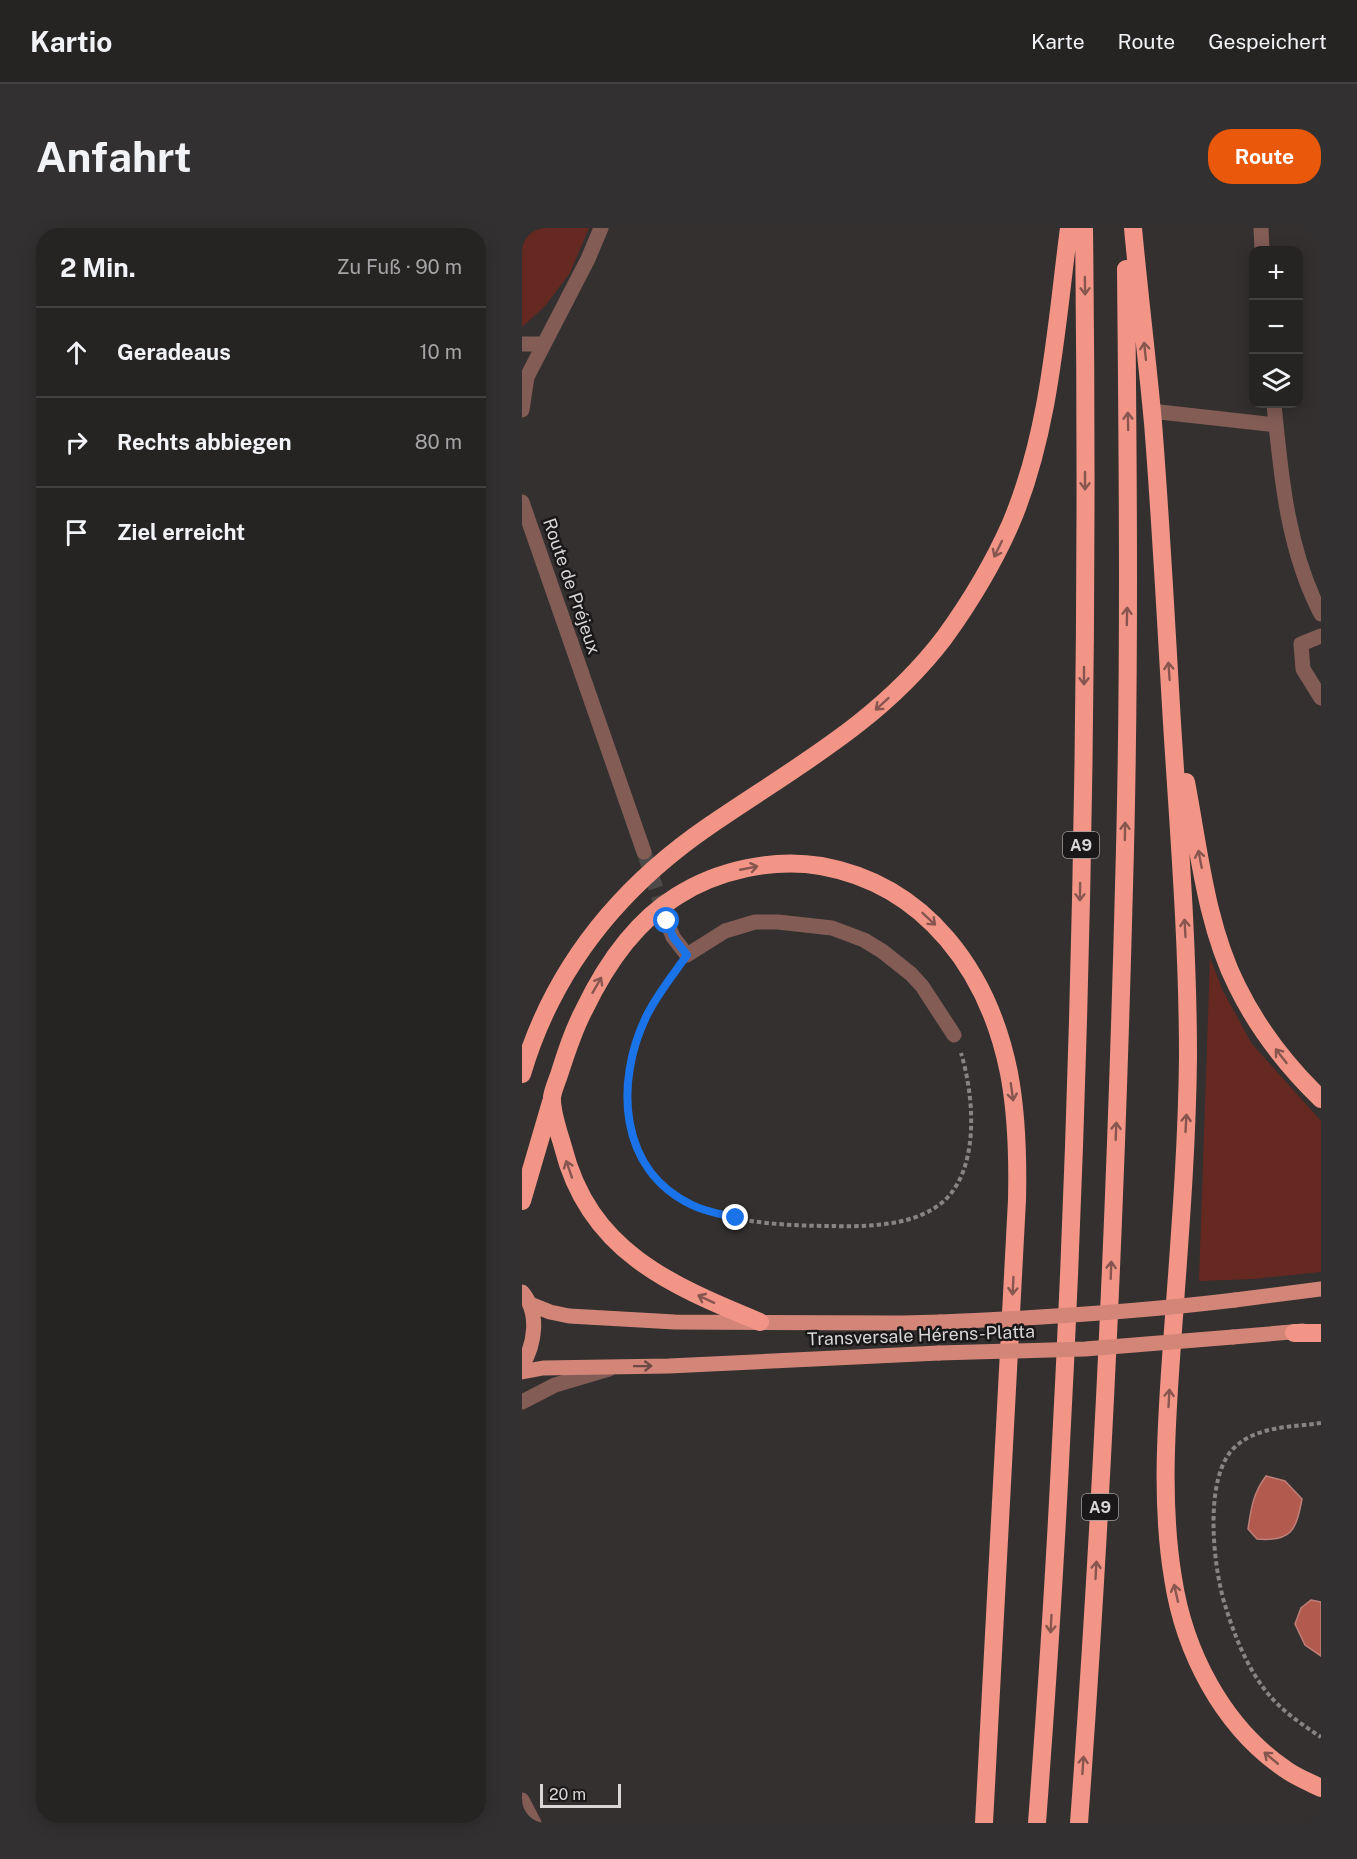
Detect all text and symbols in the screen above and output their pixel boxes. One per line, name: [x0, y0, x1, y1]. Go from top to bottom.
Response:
text: Kartio: [30, 25, 112, 58]
text: Karte: [1031, 29, 1085, 54]
text: Route: [1118, 29, 1175, 54]
text: Gespeichert: [1208, 29, 1327, 54]
button: Route: [1208, 129, 1321, 184]
text: Anfahrt: [36, 132, 192, 181]
map controls: [1249, 246, 1303, 408]
button: +: [1249, 246, 1303, 300]
text: 2 Min.: [60, 252, 136, 283]
text: Zu Fuß · 90 m: [337, 255, 462, 279]
one-way arrow: [1079, 276, 1091, 296]
button: −: [1249, 300, 1303, 354]
icon: ahead: [60, 336, 93, 369]
text: Geradeaus: [117, 339, 231, 365]
text: 10 m: [419, 340, 462, 364]
one-way arrow: [1139, 341, 1150, 361]
button: layers: [1249, 354, 1303, 408]
one-way arrow: [1122, 411, 1134, 431]
icon: right: [60, 426, 93, 459]
text: Rechts abbiegen: [117, 429, 292, 455]
text: 80 m: [415, 430, 462, 454]
one-way arrow: [1079, 471, 1091, 491]
street label: Route de Préjeux: [539, 515, 605, 657]
icon: arrive: [60, 516, 93, 549]
text: Ziel erreicht: [117, 519, 245, 545]
one-way arrow: [992, 540, 1003, 558]
one-way arrow: [1121, 606, 1133, 626]
one-way arrow: [1163, 661, 1174, 681]
one-way arrow: [1078, 666, 1089, 686]
one-way arrow: [875, 697, 890, 711]
one-way arrow: [1119, 822, 1131, 842]
road number: A9: [1063, 832, 1099, 858]
one-way arrow: [1194, 850, 1205, 869]
one-way arrow: [739, 862, 758, 873]
one-way arrow: [1075, 882, 1086, 902]
route start: [653, 907, 679, 933]
one-way arrow: [921, 912, 936, 926]
one-way arrow: [1179, 919, 1190, 939]
one-way arrow: [591, 977, 603, 994]
one-way arrow: [1275, 1049, 1288, 1065]
one-way arrow: [1006, 1081, 1017, 1101]
one-way arrow: [1180, 1114, 1191, 1134]
one-way arrow: [1110, 1122, 1122, 1142]
one-way arrow: [563, 1160, 574, 1179]
route end: [722, 1204, 748, 1230]
one-way arrow: [1105, 1261, 1116, 1281]
one-way arrow: [1007, 1276, 1018, 1296]
one-way arrow: [698, 1293, 716, 1305]
street label: Transversale Hérens-Platta: [807, 1321, 1035, 1349]
one-way arrow: [633, 1361, 653, 1372]
one-way arrow: [1163, 1389, 1174, 1409]
road number: A9: [1082, 1494, 1118, 1520]
one-way arrow: [1091, 1561, 1102, 1581]
one-way arrow: [1170, 1583, 1181, 1603]
one-way arrow: [1045, 1614, 1056, 1634]
one-way arrow: [1264, 1751, 1279, 1765]
one-way arrow: [1078, 1755, 1089, 1775]
scale bar: [540, 1781, 621, 1808]
text: 20 m: [549, 1785, 586, 1804]

